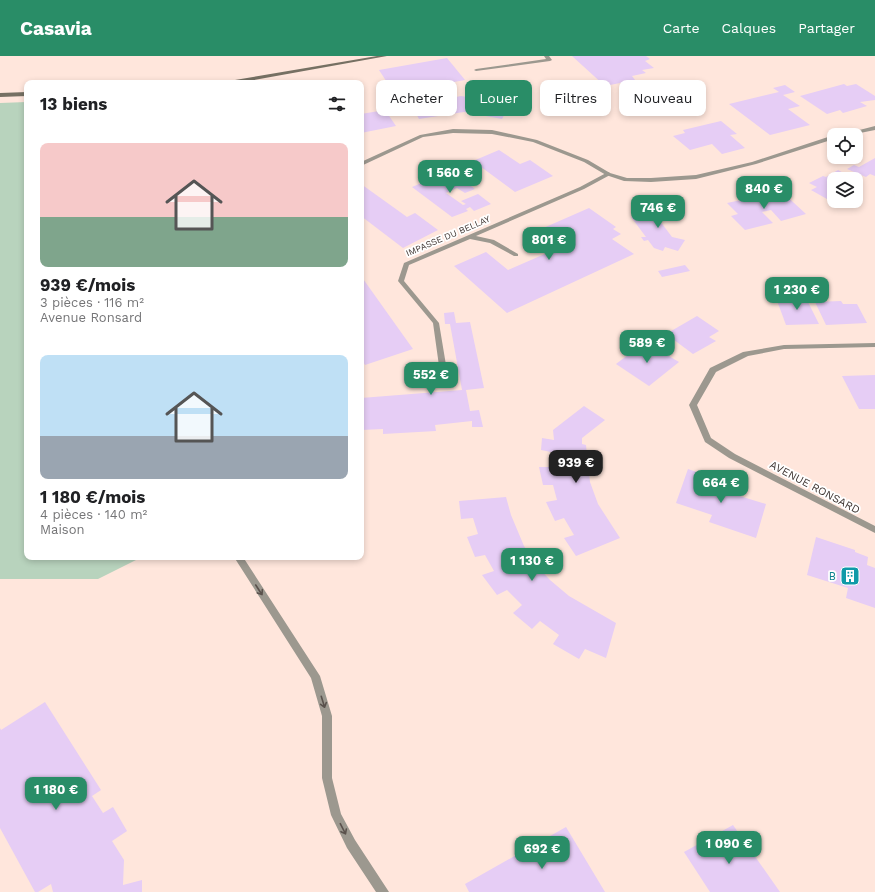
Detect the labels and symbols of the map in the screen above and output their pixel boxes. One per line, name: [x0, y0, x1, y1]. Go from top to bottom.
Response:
pin: 1 560 €: [413, 160, 487, 194]
pin: 840 €: [736, 176, 792, 210]
pin: 746 €: [630, 195, 686, 229]
street label: IMPASSE DU BELLAY: [404, 213, 492, 258]
pin: 801 €: [521, 227, 577, 261]
pin: 1 230 €: [760, 277, 834, 311]
pin: 589 €: [619, 330, 675, 364]
pin: 552 €: [403, 362, 459, 396]
pin: 939 €: [548, 450, 604, 484]
street label: AVENUE RONSARD: [767, 458, 862, 517]
pin: 664 €: [693, 470, 749, 504]
pin: 1 130 €: [495, 548, 569, 582]
building icon: B: [839, 565, 861, 587]
place label: B: [829, 570, 836, 583]
one-way arrow: [256, 584, 264, 596]
one-way arrow: [320, 695, 327, 708]
pin: 1 180 €: [19, 777, 93, 811]
one-way arrow: [340, 822, 347, 834]
pin: 1 090 €: [692, 831, 766, 865]
pin: 692 €: [514, 836, 570, 870]

